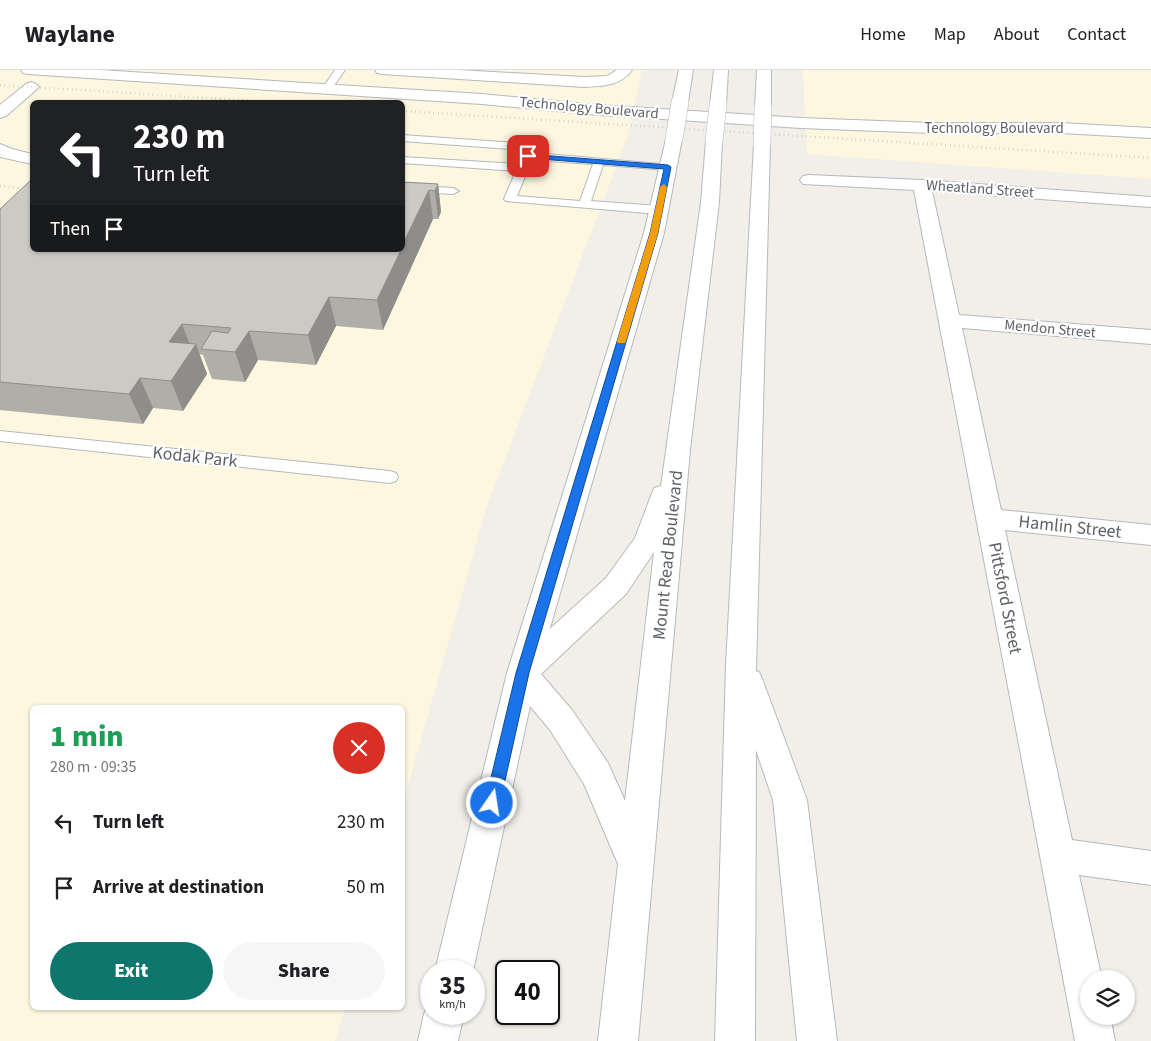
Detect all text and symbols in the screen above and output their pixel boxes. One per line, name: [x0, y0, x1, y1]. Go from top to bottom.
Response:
text: Waylane: [25, 17, 115, 52]
text: Home: [860, 22, 906, 47]
text: Map: [934, 22, 966, 47]
text: About: [994, 22, 1039, 47]
text: Contact: [1067, 22, 1126, 47]
street label: Technology Boulevard: [519, 91, 659, 125]
text: 230 m: [133, 112, 225, 162]
street label: Technology Boulevard: [924, 118, 1064, 139]
icon: left: [50, 120, 115, 185]
pin: [507, 135, 549, 177]
icon: arrive: [514, 142, 542, 170]
text: Turn left: [133, 158, 209, 190]
street label: Wheatland Street: [925, 175, 1035, 203]
icon: arrive: [100, 215, 128, 243]
text: Then: [50, 216, 90, 243]
street label: Mendon Street: [1003, 315, 1097, 343]
street label: Kodak Park: [151, 440, 239, 474]
street label: Mount Read Boulevard: [647, 469, 689, 641]
street label: Hamlin Street: [1017, 509, 1123, 545]
street label: Pittsford Street: [982, 540, 1028, 656]
text: 1 min: [50, 715, 124, 758]
button: close: [333, 722, 385, 774]
text: 280 m · 09:35: [50, 756, 137, 778]
position arrow: [465, 776, 517, 828]
icon: left: [50, 809, 78, 837]
text: Turn left: [93, 809, 164, 836]
text: 230 m: [337, 809, 385, 836]
icon: arrive: [50, 874, 78, 902]
text: Arrive at destination: [93, 874, 264, 901]
text: 50 m: [347, 874, 385, 901]
button: Exit: [50, 942, 213, 1000]
button: Share: [223, 942, 385, 1000]
speed limit sign: 40: [495, 960, 560, 1025]
text: 35: [439, 968, 466, 1004]
map controls: [1080, 970, 1135, 1025]
button: layers: [1080, 970, 1135, 1025]
text: km/h: [439, 996, 466, 1013]

